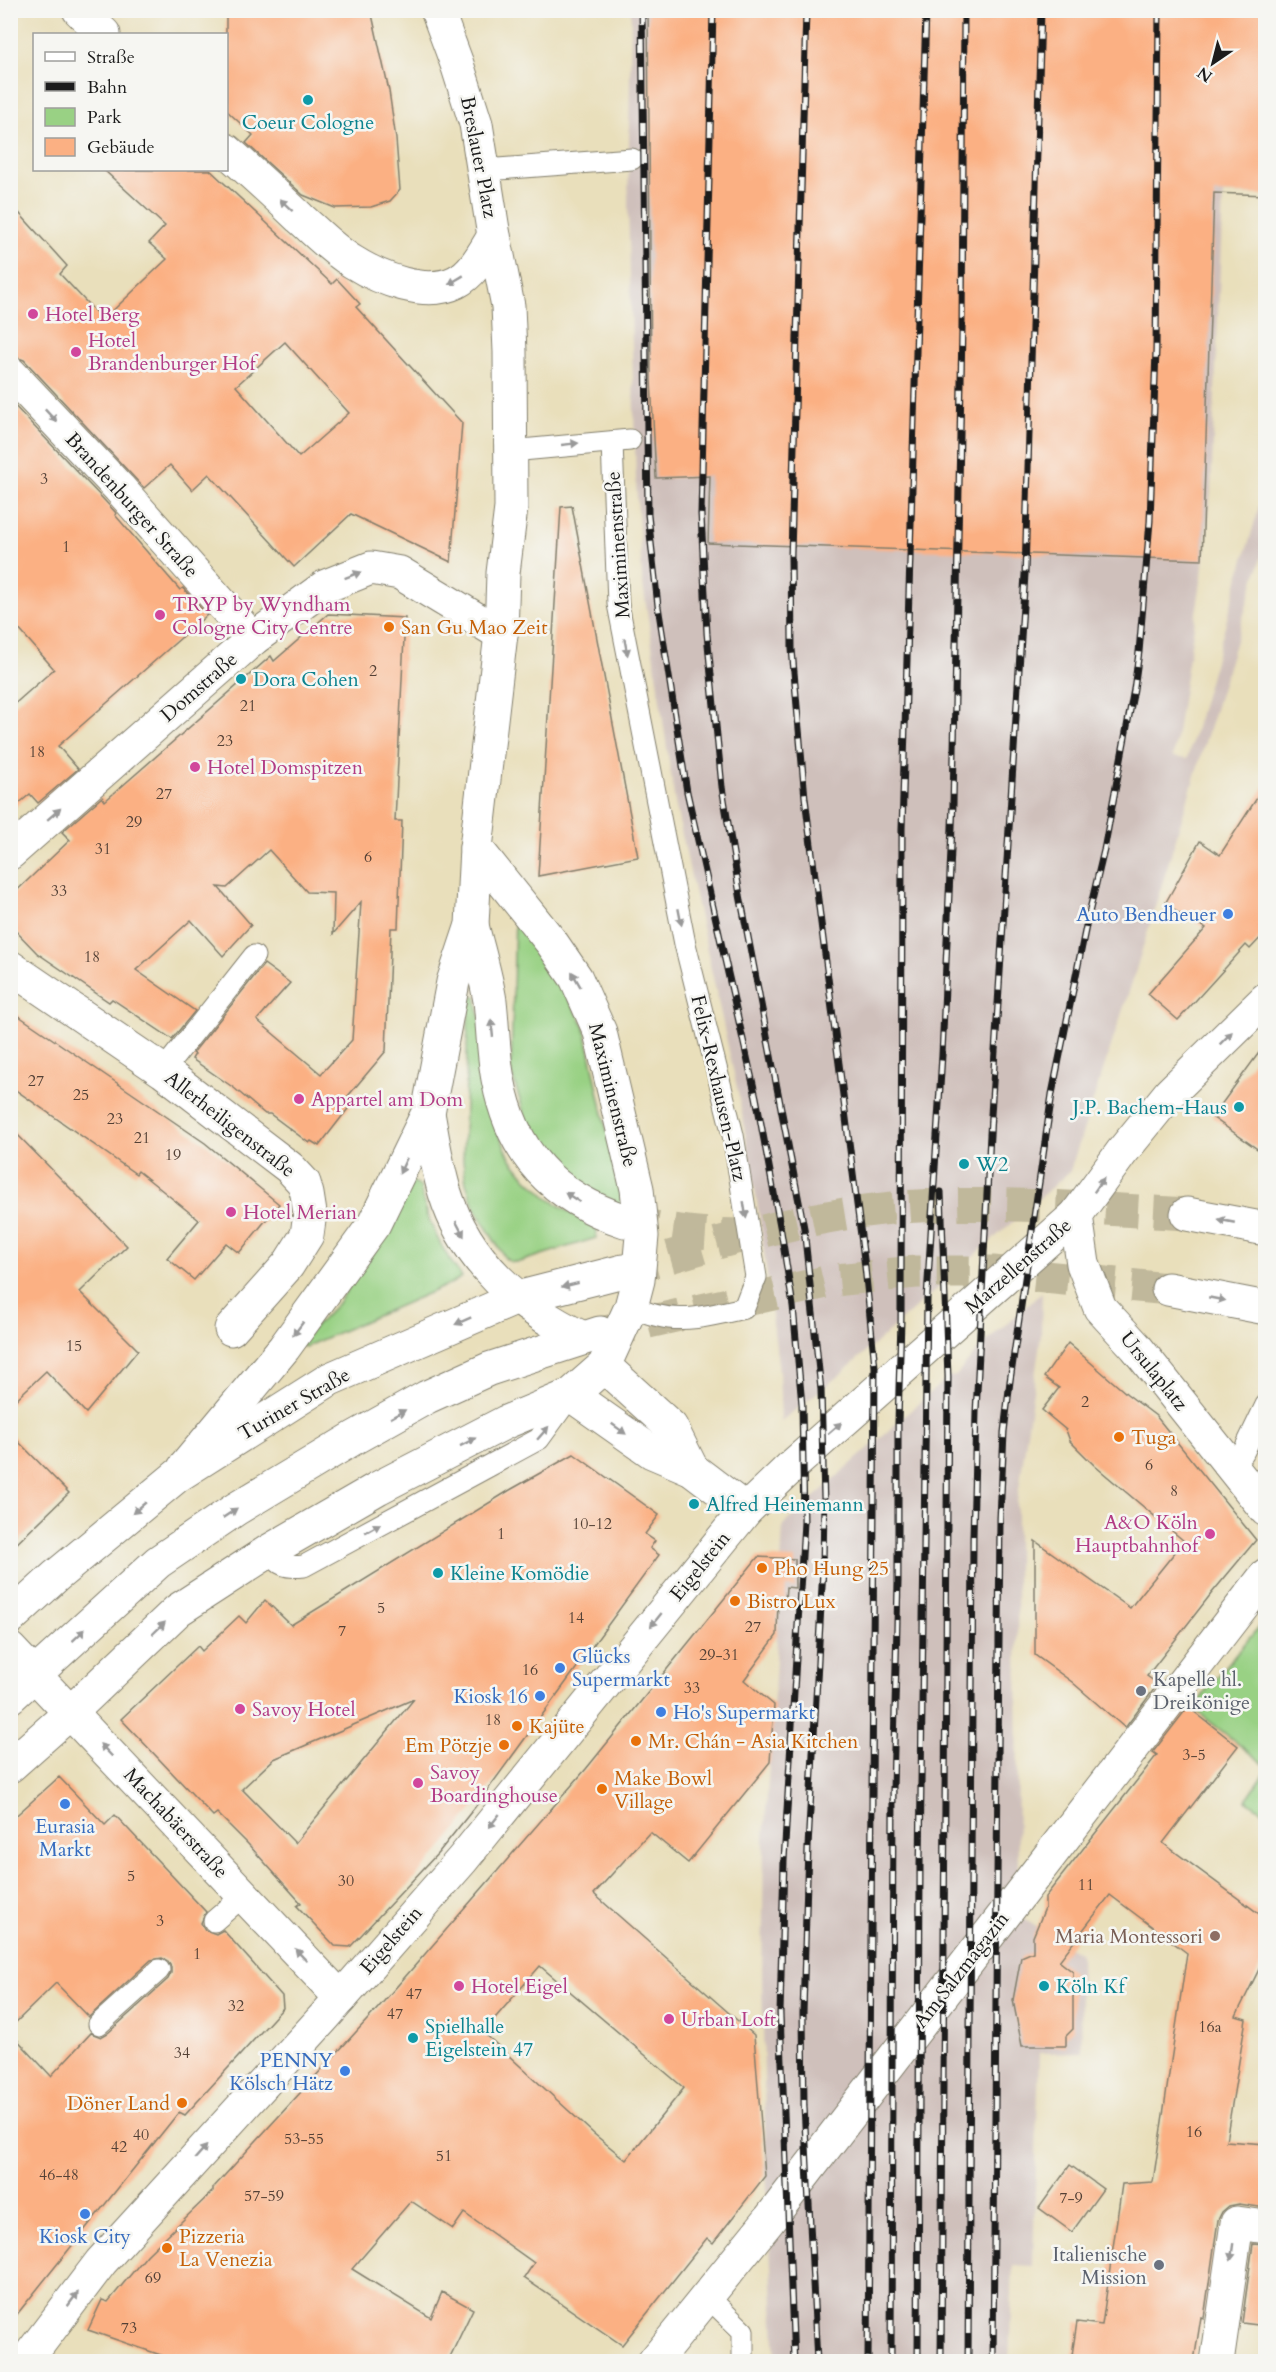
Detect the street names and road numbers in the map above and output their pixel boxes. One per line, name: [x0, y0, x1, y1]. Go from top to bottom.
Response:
street label: Breslauer Platz: [454, 94, 504, 220]
street label: Brandenburger Straße: [59, 426, 205, 584]
street label: Maximinenstraße: [599, 471, 637, 619]
street label: Domstraße: [155, 646, 243, 728]
street label: Felix-Rexhausen-Platz: [684, 992, 754, 1184]
street label: Maximinenstraße: [582, 1020, 644, 1170]
street label: Allerheiligenstraße: [159, 1064, 301, 1184]
street label: Marzellenstraße: [959, 1212, 1077, 1320]
street label: Ursulaplatz: [1114, 1326, 1194, 1416]
street label: Turiner Straße: [233, 1361, 355, 1447]
street label: Eigelstein: [664, 1525, 737, 1607]
street label: Machabäerstraße: [118, 1762, 234, 1884]
street label: Eigelstein: [354, 1900, 429, 1980]
street label: Am Salzmagazin: [907, 1906, 1015, 2034]

